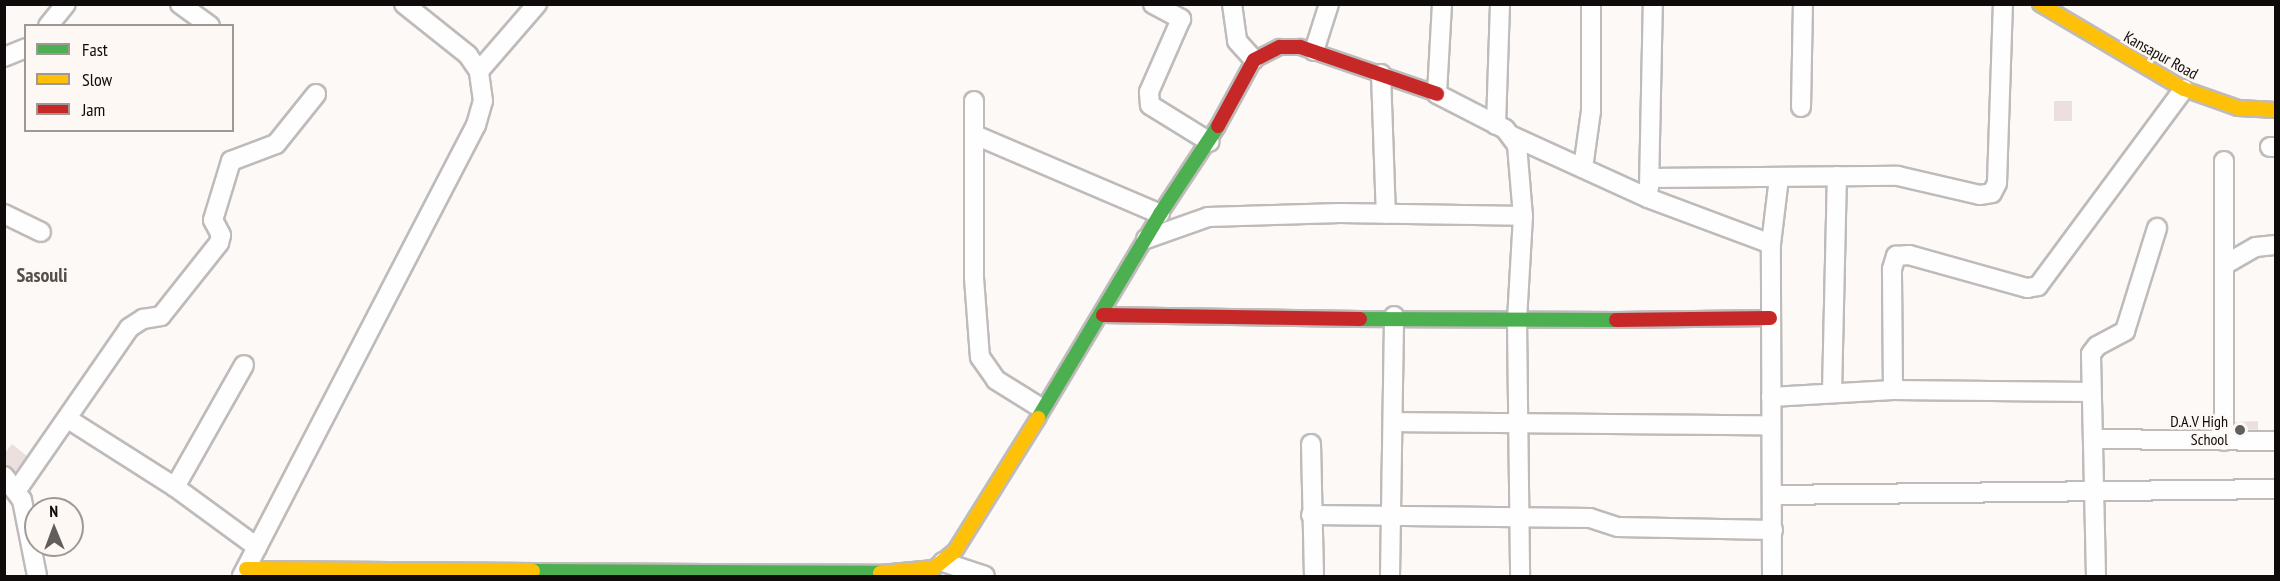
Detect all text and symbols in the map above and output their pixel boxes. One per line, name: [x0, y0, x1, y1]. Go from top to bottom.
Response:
legend: [24, 24, 234, 132]
street label: Kansapur Road: [2121, 27, 2201, 83]
text: Fast: [82, 38, 108, 61]
text: Slow: [82, 68, 112, 91]
text: Jam: [82, 98, 105, 121]
district label: Sasouli: [16, 263, 68, 287]
place label: D.A.V High School: [2170, 411, 2228, 449]
marker: D.A.V High School: [2233, 423, 2247, 437]
north arrow: [24, 497, 84, 557]
text: N: [49, 501, 58, 521]

